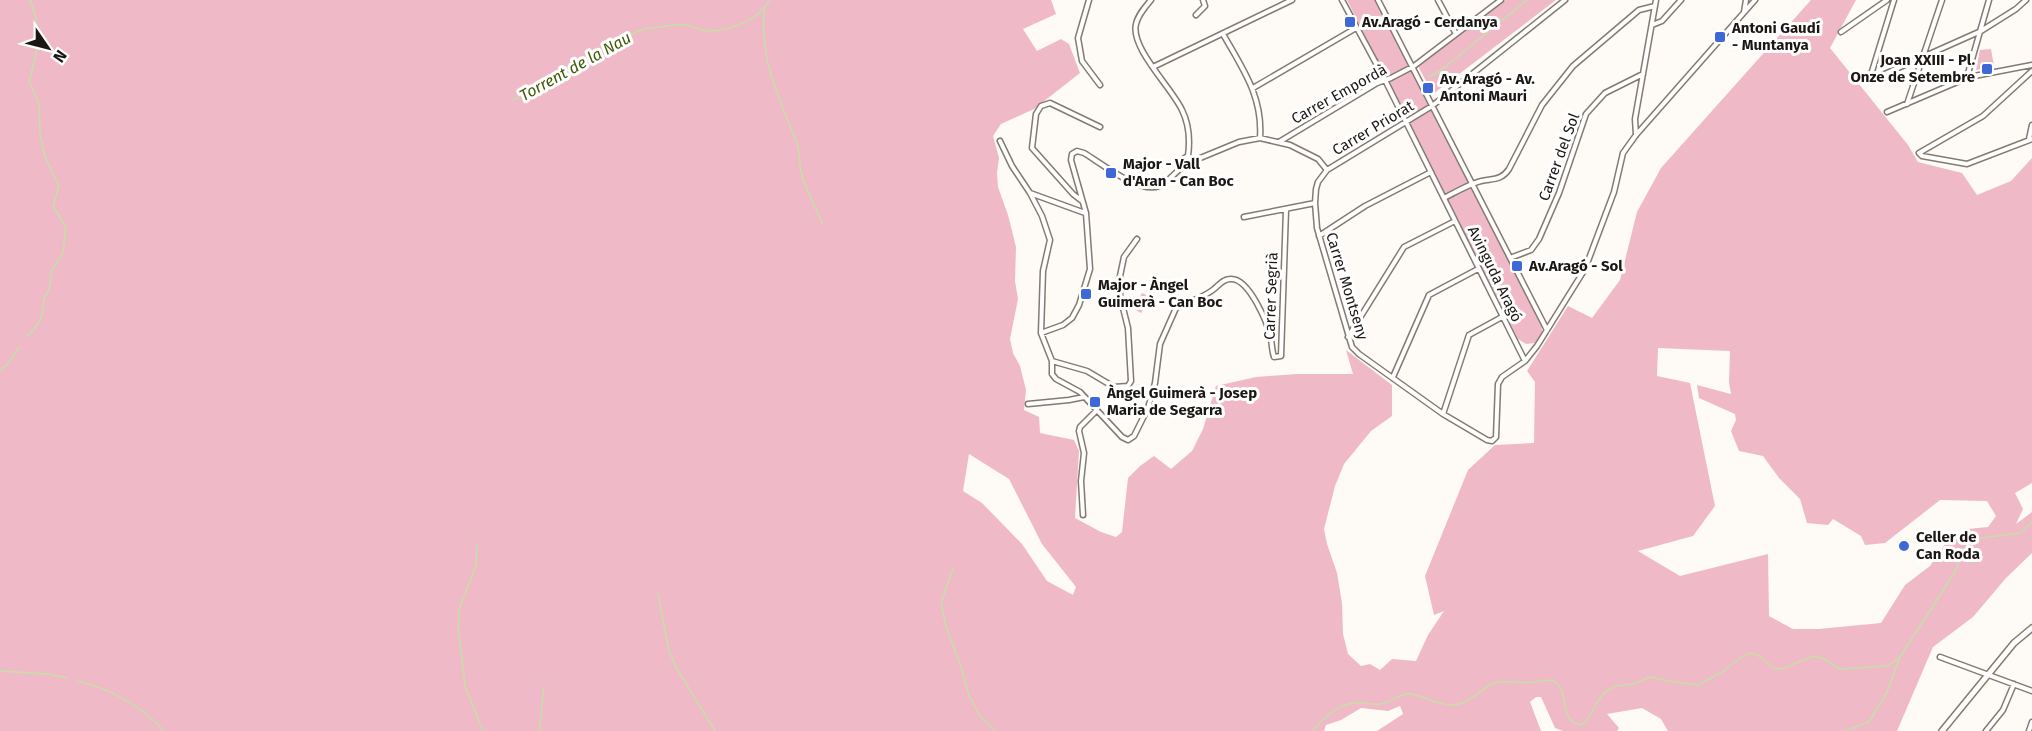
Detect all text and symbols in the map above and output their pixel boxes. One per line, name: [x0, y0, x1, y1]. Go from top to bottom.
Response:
place label: Av.Aragó - Cerdanya: [1361, 13, 1498, 31]
marker: Av.Aragó - Cerdanya: [1343, 15, 1357, 29]
north arrow: [18, 18, 78, 78]
place label: Antoni Gaudí - Muntanya: [1731, 19, 1821, 54]
water label: Torrent de la Nau: [516, 28, 634, 105]
marker: Antoni Gaudí - Muntanya: [1713, 30, 1727, 44]
text: N: [49, 47, 71, 66]
place label: Joan XXIII - Pl. Onze de Setembre: [1850, 51, 1975, 86]
street label: Carrer Empordà: [1288, 60, 1390, 128]
marker: Joan XXIII - Pl. Onze de Setembre: [1980, 62, 1994, 76]
place label: Av. Aragó - Av. Antoni Mauri: [1439, 70, 1535, 105]
marker: Av. Aragó - Av. Antoni Mauri: [1421, 81, 1435, 95]
street label: Carrer Priorat: [1329, 96, 1417, 159]
street label: Carrer del Sol: [1535, 110, 1583, 203]
place label: Major - Vall d'Aran - Can Boc: [1123, 155, 1234, 190]
marker: Major - Vall d'Aran - Can Boc: [1104, 166, 1118, 180]
street label: Avinguda Aragó: [1464, 223, 1526, 325]
street label: Carrer Montseny: [1322, 230, 1372, 342]
street label: Carrer Segrià: [1260, 252, 1282, 340]
place label: Av.Aragó - Sol: [1528, 257, 1623, 275]
marker: Av.Aragó - Sol: [1510, 259, 1524, 273]
place label: Major - Àngel Guimerà - Can Boc: [1098, 276, 1223, 311]
marker: Major - Àngel Guimerà - Can Boc: [1079, 287, 1093, 301]
place label: Àngel Guimerà - Josep Maria de Segarra: [1106, 384, 1257, 419]
marker: Àngel Guimerà - Josep Maria de Segarra: [1088, 395, 1102, 409]
place label: Celler de Can Roda: [1916, 528, 1980, 563]
marker: Celler de Can Roda: [1897, 539, 1911, 553]

